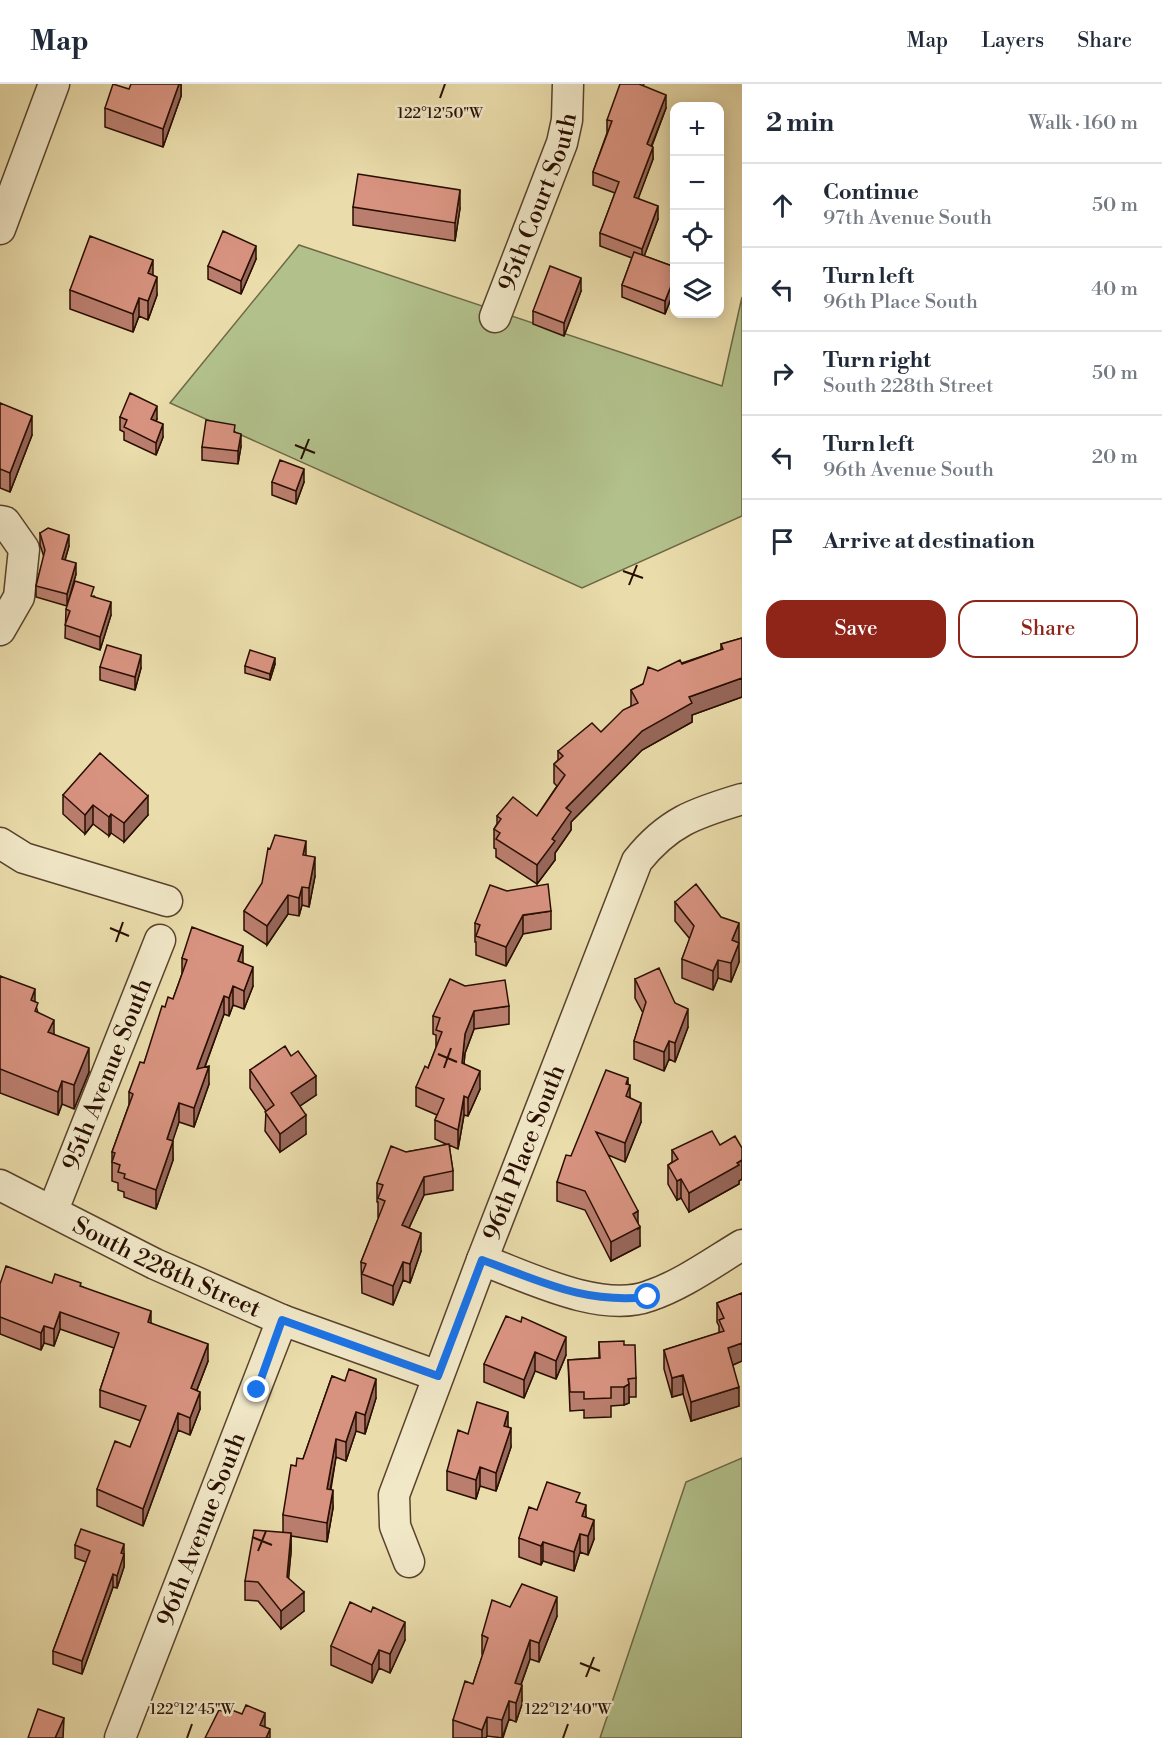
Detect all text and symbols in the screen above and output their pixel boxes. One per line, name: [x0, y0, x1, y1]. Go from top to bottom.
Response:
text: Map: [30, 24, 89, 59]
text: Map: [907, 28, 948, 54]
text: Layers: [981, 28, 1044, 54]
text: Share: [1077, 28, 1132, 54]
map controls: [670, 102, 724, 318]
button: +: [670, 102, 724, 156]
text: 122°12'50"W: [397, 104, 483, 123]
text: 2 min: [766, 107, 834, 139]
street label: 95th Court South: [492, 110, 584, 296]
text: Walk · 160 m: [1028, 111, 1138, 136]
button: −: [670, 156, 724, 210]
text: Continue: [823, 179, 919, 206]
icon: ahead: [766, 189, 799, 222]
text: 50 m: [1092, 193, 1138, 218]
text: 97th Avenue South: [823, 206, 992, 231]
button: locate: [670, 210, 724, 264]
text: Turn left: [823, 263, 914, 290]
button: layers: [670, 264, 724, 318]
icon: left: [766, 273, 799, 306]
text: 40 m: [1091, 277, 1138, 302]
text: 96th Place South: [823, 290, 978, 315]
text: Turn right: [823, 347, 931, 374]
icon: right: [766, 357, 799, 390]
text: 50 m: [1092, 361, 1138, 386]
text: South 228th Street: [823, 374, 993, 399]
text: Turn left: [823, 431, 914, 458]
icon: left: [766, 441, 799, 474]
text: 20 m: [1092, 445, 1138, 470]
text: 96th Avenue South: [823, 458, 994, 483]
icon: arrive: [766, 525, 799, 558]
text: Arrive at destination: [823, 528, 1035, 555]
button: Save: [766, 600, 946, 658]
button: Share: [958, 600, 1138, 658]
street label: 95th Avenue South: [56, 974, 159, 1175]
street label: 96th Place South: [477, 1061, 572, 1245]
street label: South 228th Street: [67, 1211, 266, 1325]
route start: [634, 1283, 660, 1309]
route end: [243, 1376, 269, 1402]
street label: 96th Avenue South: [151, 1428, 253, 1631]
text: 122°12'45"W: [150, 1700, 235, 1719]
text: 122°12'40"W: [525, 1700, 612, 1719]

